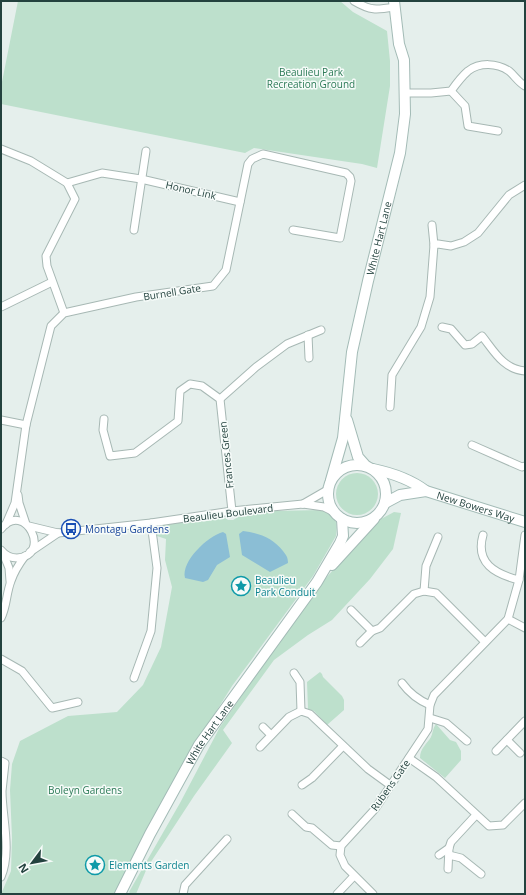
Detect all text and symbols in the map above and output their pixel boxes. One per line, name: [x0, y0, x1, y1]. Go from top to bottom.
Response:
park label: Beaulieu Park Recreation Ground: [267, 65, 355, 91]
street label: Honor Link: [164, 177, 218, 203]
street label: White Hart Lane: [363, 200, 395, 277]
street label: Burnell Gate: [142, 280, 202, 303]
street label: Frances Green: [216, 421, 236, 489]
street label: New Bowers Way: [435, 488, 517, 526]
street label: Beaulieu Boulevard: [182, 501, 274, 525]
bus stop icon: Montagu Gardens: [60, 518, 82, 540]
place label: Montagu Gardens: [85, 522, 169, 536]
place label: Beaulieu Park Conduit: [255, 573, 316, 599]
place icon: Beaulieu Park Conduit: [230, 575, 252, 597]
street label: White Hart Lane: [183, 697, 237, 767]
street label: Rubens Gate: [367, 756, 413, 813]
park label: Boleyn Gardens: [48, 783, 122, 797]
north arrow: [12, 843, 52, 883]
place icon: Elements Garden: [84, 854, 106, 876]
place label: Elements Garden: [109, 858, 189, 872]
text: N: [14, 861, 32, 876]

